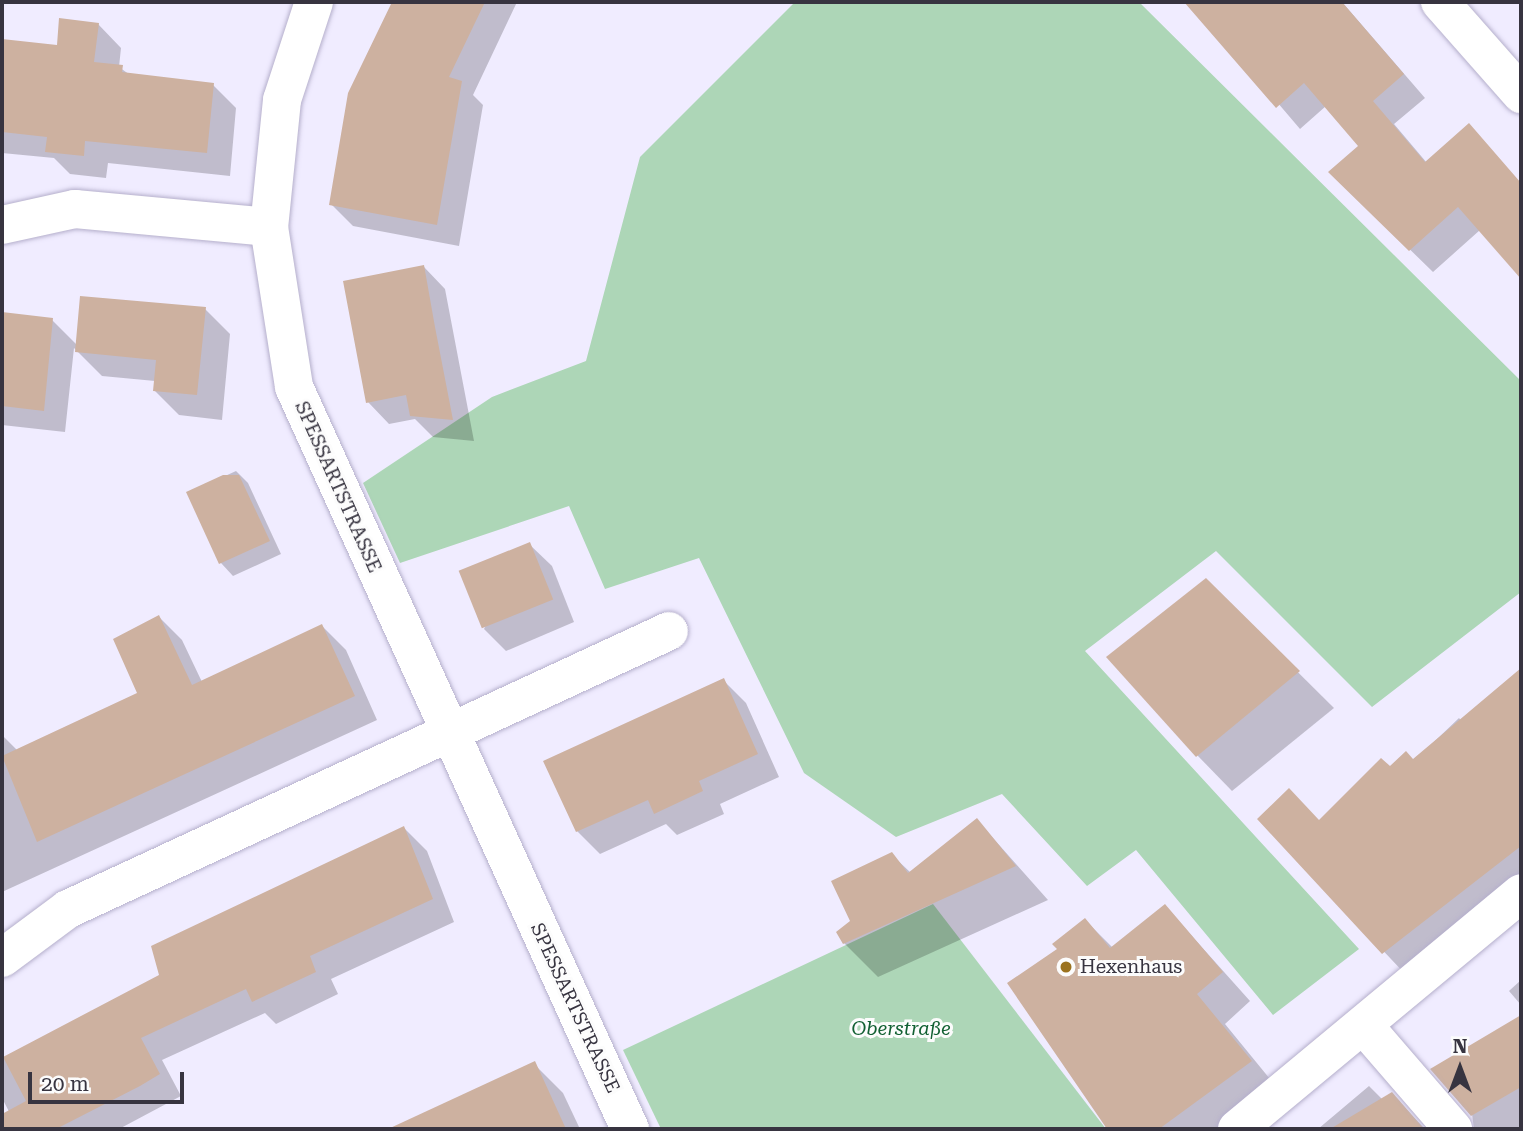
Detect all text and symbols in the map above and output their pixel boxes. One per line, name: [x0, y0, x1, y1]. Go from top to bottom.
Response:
street label: SPESSARTSTRASSE: [290, 398, 386, 576]
street label: SPESSARTSTRASSE: [526, 919, 624, 1097]
place label: Hexenhaus: [1080, 956, 1182, 978]
marker: Hexenhaus: [1058, 959, 1074, 975]
park label: Oberstraße: [851, 1018, 951, 1040]
north arrow: [1425, 1033, 1495, 1103]
text: N: [1453, 1035, 1467, 1058]
scale bar: [32, 1058, 187, 1102]
text: 20 m: [41, 1072, 89, 1096]

